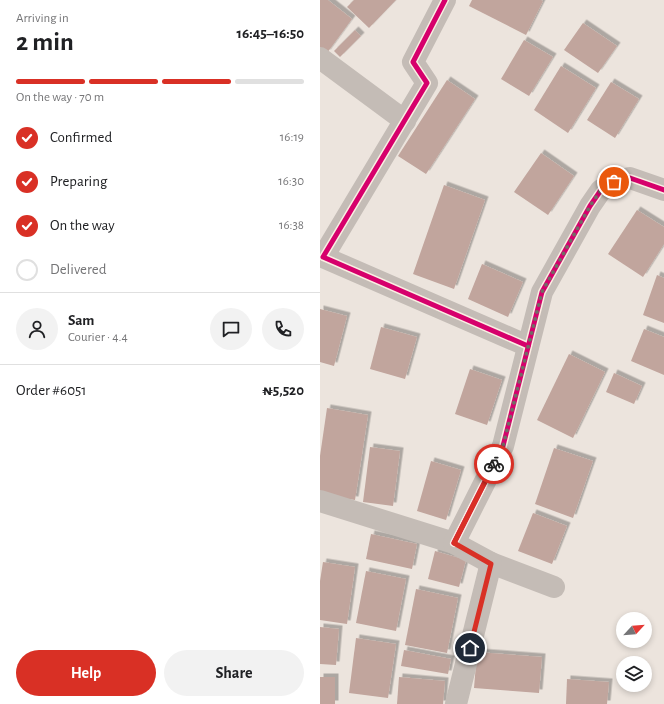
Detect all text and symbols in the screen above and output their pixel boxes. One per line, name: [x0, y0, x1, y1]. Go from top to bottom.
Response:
text: Arriving in: [16, 12, 69, 25]
text: 16:45–16:50: [237, 26, 304, 41]
text: 2 min: [16, 29, 74, 55]
text: On the way · 70 m: [16, 91, 104, 104]
icon: check: [16, 127, 38, 149]
text: Confirmed: [50, 130, 112, 145]
text: 16:19: [280, 131, 304, 144]
pin: [597, 165, 631, 199]
icon: check: [16, 171, 38, 193]
icon: bag: [603, 171, 625, 193]
text: Preparing: [50, 174, 107, 189]
text: 16:30: [278, 175, 304, 188]
icon: check: [16, 215, 38, 237]
text: On the way: [50, 218, 115, 233]
text: 16:38: [279, 219, 304, 232]
text: Delivered: [50, 262, 107, 277]
button: person: [16, 308, 58, 350]
button: chat: [210, 308, 252, 350]
button: phone: [262, 308, 304, 350]
text: Sam: [68, 313, 94, 328]
text: Courier · 4.4: [68, 331, 128, 344]
text: Order #6051: [16, 383, 87, 398]
text: ₦5,520: [262, 383, 304, 398]
courier: [474, 444, 514, 484]
icon: bike: [483, 453, 505, 475]
north arrow: [616, 612, 652, 648]
map controls: [616, 612, 652, 692]
pin: [453, 631, 487, 665]
icon: home: [459, 637, 481, 659]
button: Help: [16, 650, 156, 696]
button: Share: [164, 650, 304, 696]
button: layers: [616, 656, 652, 692]

